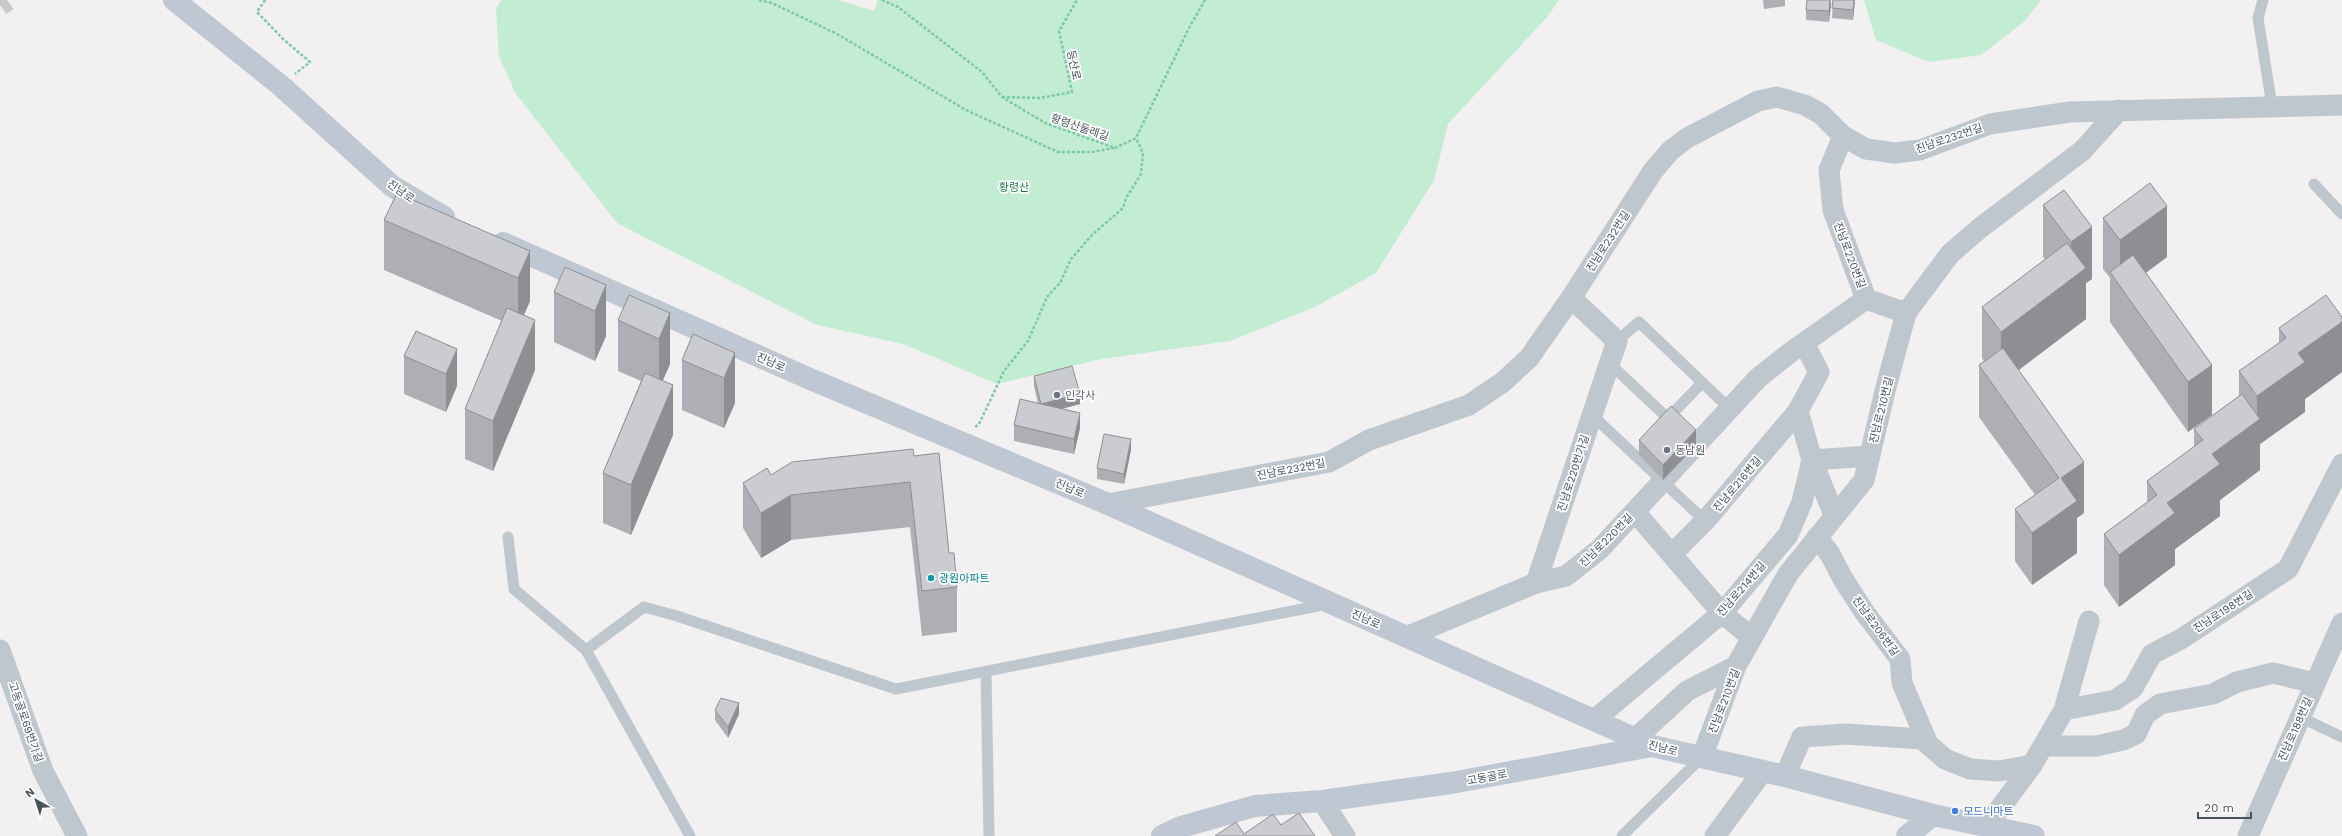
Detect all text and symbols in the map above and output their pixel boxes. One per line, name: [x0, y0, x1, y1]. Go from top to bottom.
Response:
street label: 등산로: [1064, 49, 1083, 81]
street label: 황령산둘레길: [1049, 111, 1111, 144]
street label: 진남로232번길: [1914, 121, 1984, 156]
street label: 진남로: [385, 177, 417, 205]
park label: 황령산: [999, 181, 1029, 194]
street label: 진남로232번길: [1584, 208, 1633, 274]
street label: 진남로220번길: [1831, 220, 1868, 290]
street label: 진남로: [754, 350, 787, 375]
street label: 진남로210번길: [1867, 375, 1896, 445]
place label: 인각사: [1065, 389, 1095, 402]
marker: 인각사: [1052, 390, 1062, 400]
street label: 진남로220번가길: [1555, 433, 1592, 513]
place label: 동남원: [1675, 444, 1705, 457]
marker: 동남원: [1662, 445, 1672, 455]
street label: 진남로216번길: [1711, 454, 1764, 515]
street label: 진남로232번길: [1256, 456, 1327, 483]
street label: 진남로: [1053, 477, 1086, 500]
street label: 진남로220번길: [1577, 511, 1636, 570]
street label: 진남로214번길: [1714, 559, 1769, 619]
place label: 광원아파트: [939, 572, 990, 585]
marker: 광원아파트: [926, 573, 936, 583]
street label: 진남로198번길: [2191, 587, 2256, 636]
street label: 진남로206번길: [1850, 594, 1902, 659]
street label: 진남로: [1349, 607, 1382, 632]
street label: 진남로210번길: [1706, 667, 1743, 735]
street label: 고동골로69번가길: [6, 680, 45, 764]
street label: 진남로188번길: [2276, 695, 2315, 763]
street label: 진남로: [1647, 738, 1679, 759]
street label: 고동골로: [1466, 767, 1508, 788]
north arrow: [16, 780, 56, 820]
text: N: [23, 785, 37, 800]
scale bar: [2198, 794, 2251, 820]
text: 20 m: [2204, 801, 2234, 815]
place label: 모드니마트: [1963, 805, 2014, 818]
marker: 모드니마트: [1950, 806, 1960, 816]

